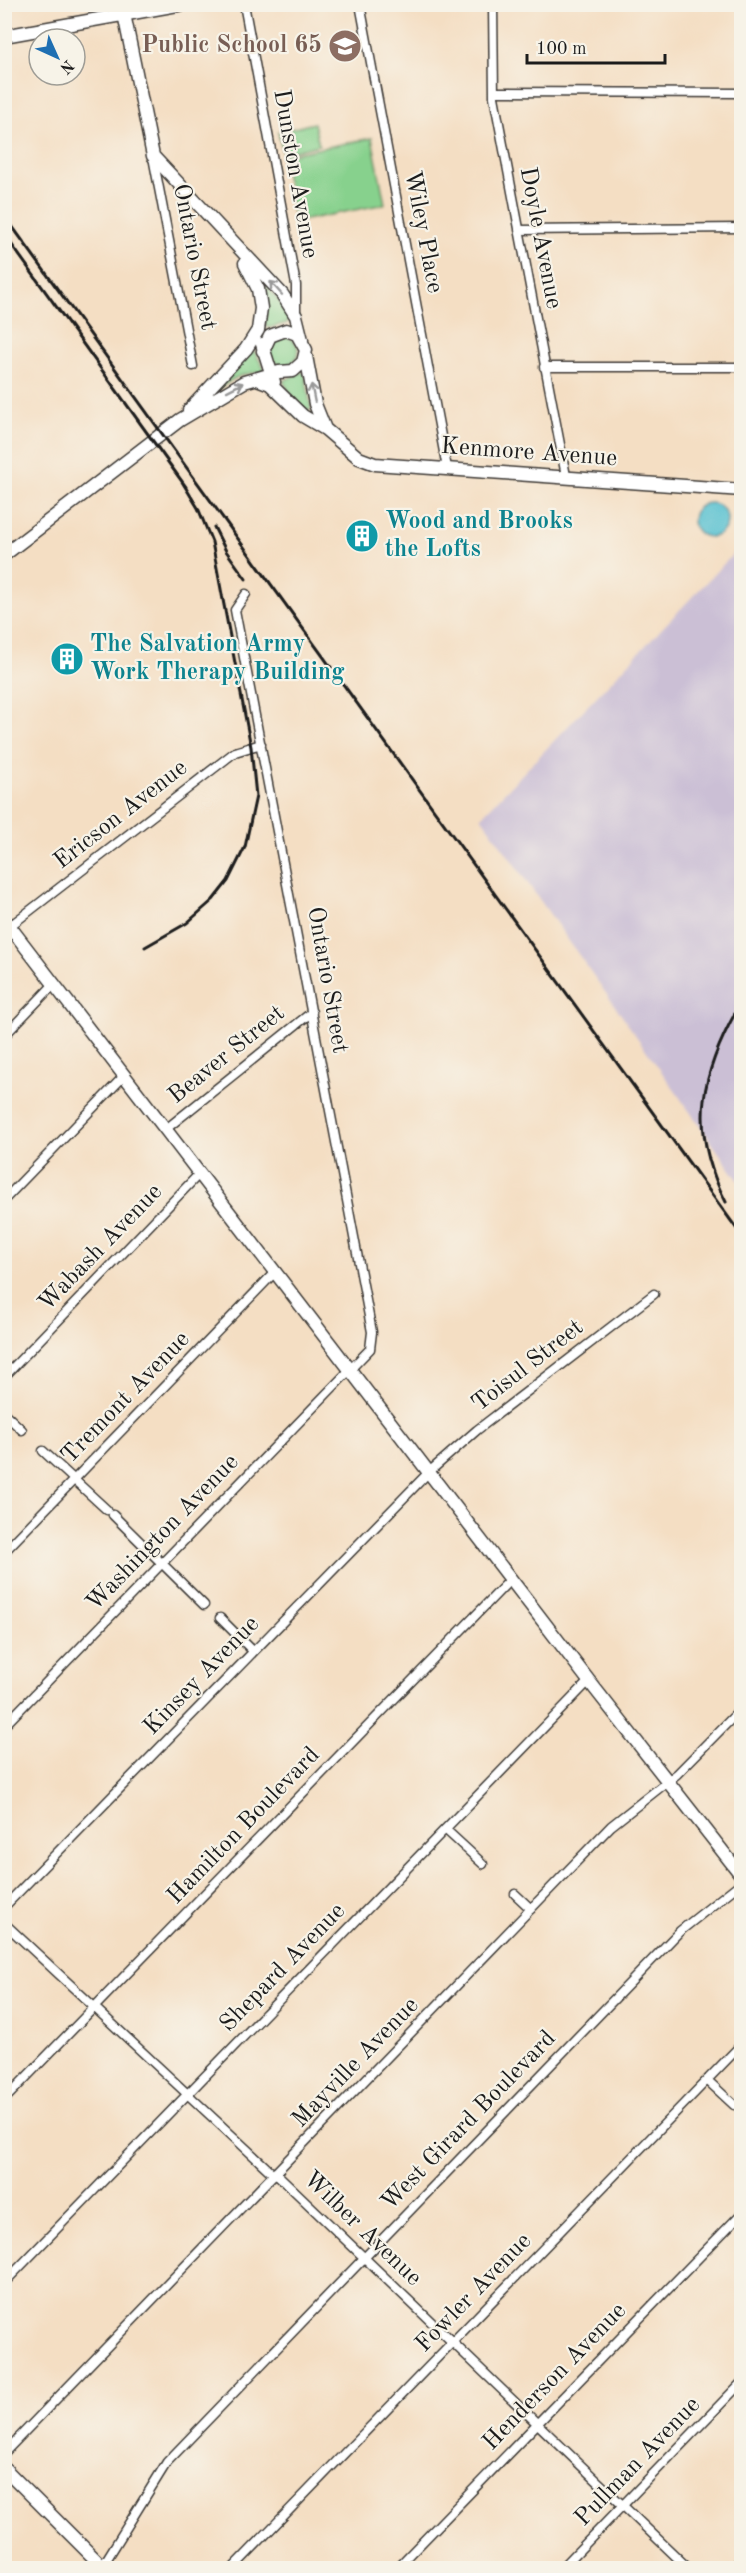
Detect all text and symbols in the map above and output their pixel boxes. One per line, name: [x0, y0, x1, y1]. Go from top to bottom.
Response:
north arrow: [27, 27, 87, 87]
scale bar: [527, 27, 665, 65]
school or university icon: Public School 65: [327, 28, 363, 64]
place label: Public School 65: [141, 33, 322, 58]
text: 100 m: [536, 40, 587, 58]
text: N: [56, 56, 76, 77]
street label: Dunston Avenue: [268, 88, 322, 260]
street label: Doyle Avenue: [515, 165, 565, 311]
street label: Wiley Place: [399, 169, 447, 295]
street label: Ontario Street: [168, 182, 220, 332]
one-way arrow: [269, 281, 283, 296]
one-way arrow: [226, 381, 244, 392]
one-way arrow: [307, 384, 318, 403]
street label: Kenmore Avenue: [440, 435, 618, 471]
place label: Wood and Brooks the Lofts: [385, 510, 573, 562]
building icon: Wood and Brooks the Lofts: [344, 518, 380, 554]
place label: The Salvation Army Work Therapy Building: [90, 633, 345, 685]
building icon: The Salvation Army Work Therapy Building: [49, 641, 85, 677]
street label: Ericson Avenue: [50, 756, 192, 874]
street label: Ontario Street: [302, 905, 352, 1055]
street label: Beaver Street: [164, 1001, 290, 1109]
street label: Wabash Avenue: [35, 1180, 167, 1316]
street label: Toisul Street: [468, 1315, 588, 1417]
street label: Tremont Avenue: [57, 1327, 195, 1469]
street label: Washington Avenue: [82, 1450, 244, 1616]
street label: Kinsey Avenue: [140, 1612, 264, 1740]
street label: Hamilton Boulevard: [163, 1743, 325, 1909]
street label: Shepard Avenue: [216, 1899, 350, 2037]
street label: Mayville Avenue: [288, 1993, 424, 2133]
street label: West Girard Boulevard: [377, 2027, 561, 2215]
street label: Wilber Avenue: [298, 2167, 426, 2291]
street label: Fowler Avenue: [412, 2229, 536, 2357]
street label: Henderson Avenue: [479, 2299, 631, 2455]
street label: Pullman Avenue: [571, 2393, 705, 2531]

